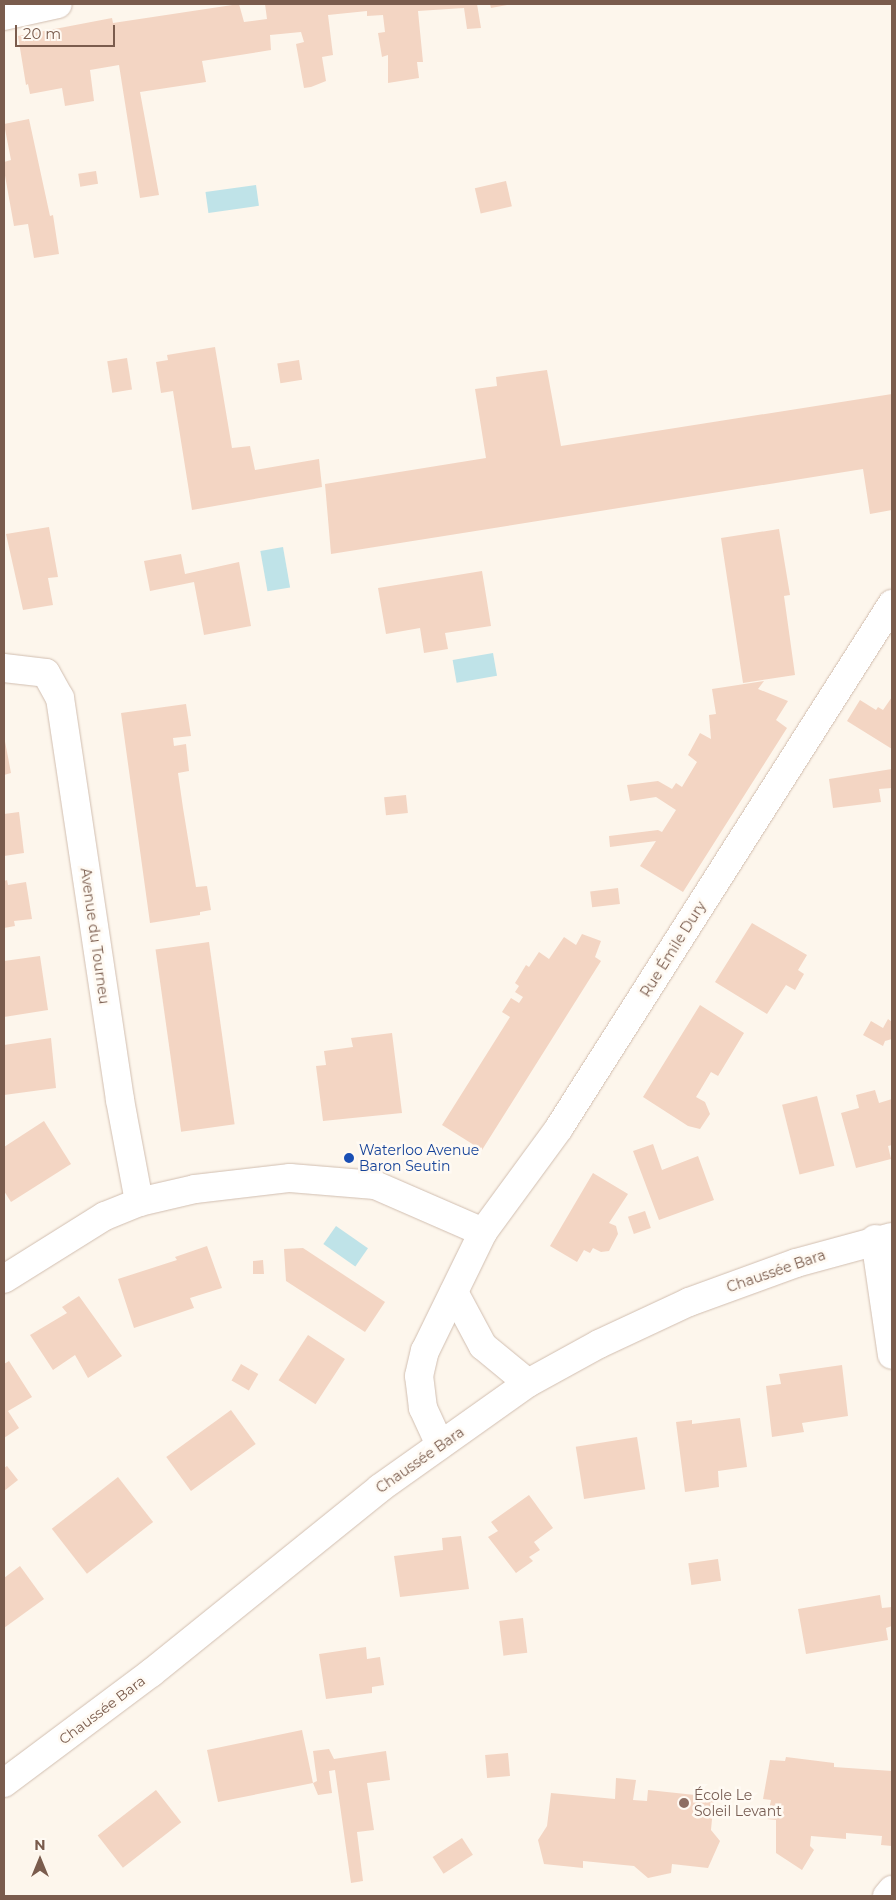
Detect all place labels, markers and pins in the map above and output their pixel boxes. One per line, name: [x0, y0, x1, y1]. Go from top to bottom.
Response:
place label: Waterloo Avenue Baron Seutin: [359, 1142, 479, 1174]
marker: Waterloo Avenue Baron Seutin: [343, 1152, 355, 1164]
place label: École Le Soleil Levant: [694, 1787, 782, 1820]
marker: École Le Soleil Levant: [678, 1797, 690, 1809]

